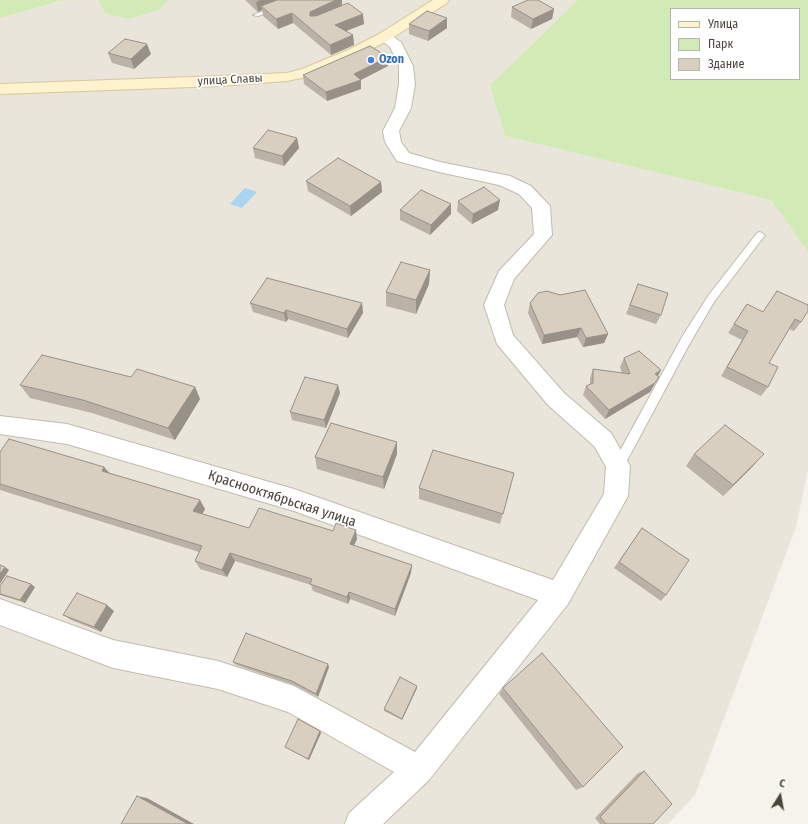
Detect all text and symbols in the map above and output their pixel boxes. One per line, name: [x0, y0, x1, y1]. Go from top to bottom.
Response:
legend: [670, 8, 800, 80]
text: Улица: [708, 17, 738, 31]
text: Парк: [708, 37, 733, 51]
place label: Ozon: [379, 53, 404, 67]
marker: Ozon: [366, 55, 376, 65]
text: Здание: [708, 57, 744, 71]
street label: улица Славы: [197, 71, 263, 89]
street label: Краснооктябрьская улица: [206, 467, 358, 531]
north arrow: [760, 776, 800, 816]
text: С: [778, 777, 786, 791]

